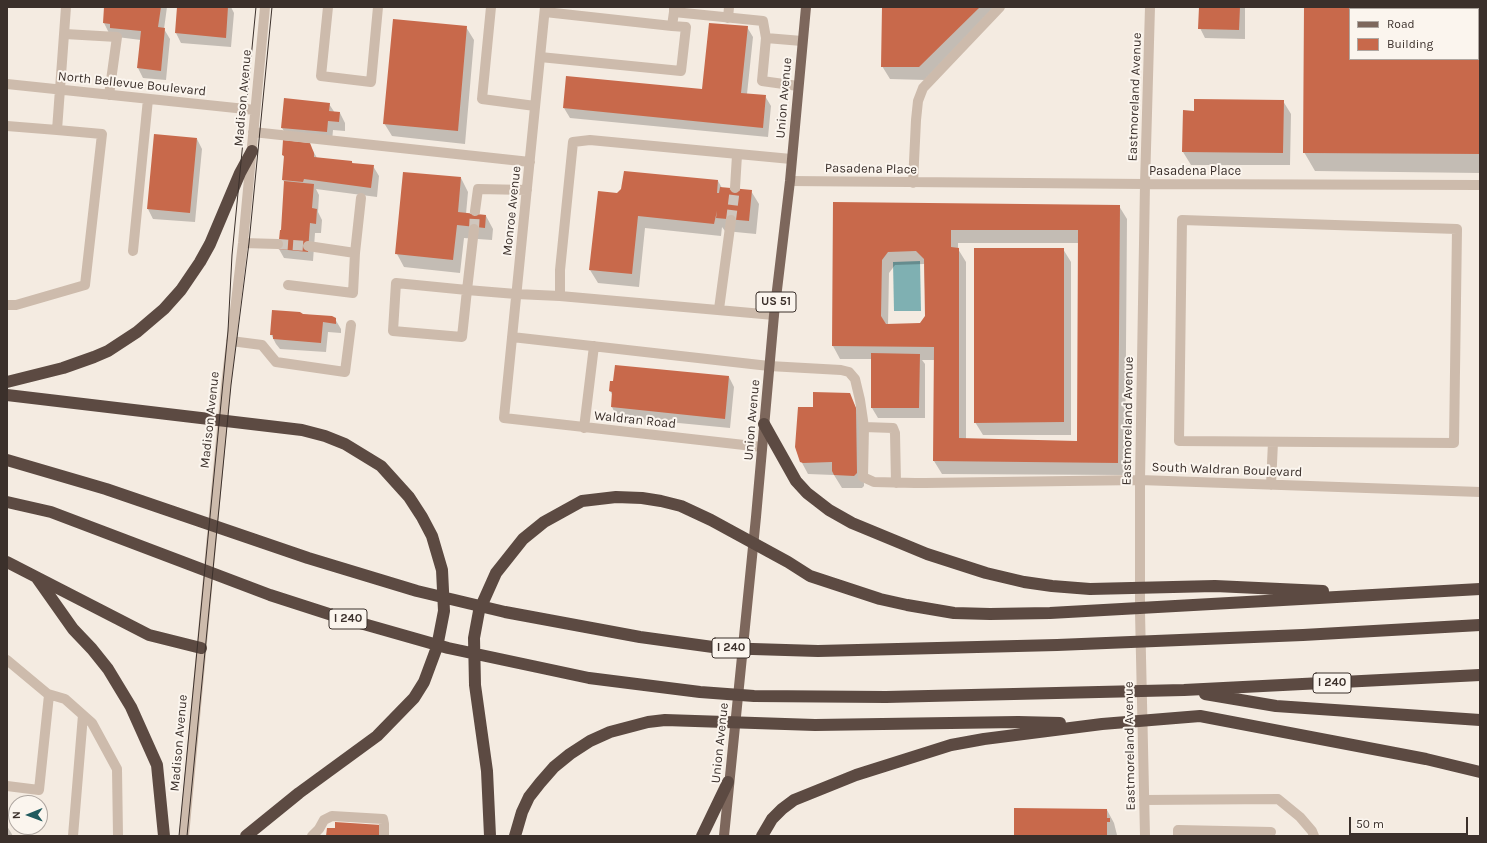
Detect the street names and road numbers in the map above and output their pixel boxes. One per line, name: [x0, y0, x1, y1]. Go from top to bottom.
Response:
street label: Eastmoreland Avenue: [1125, 32, 1145, 162]
street label: Madison Avenue: [231, 49, 255, 147]
street label: Union Avenue: [773, 57, 795, 139]
street label: North Bellevue Boulevard: [57, 68, 207, 100]
street label: Pasadena Place: [825, 160, 917, 178]
street label: Pasadena Place: [1149, 163, 1241, 179]
street label: Monroe Avenue: [500, 165, 524, 257]
road number: US 51: [756, 292, 796, 312]
street label: Eastmoreland Avenue: [1119, 356, 1137, 486]
street label: Madison Avenue: [197, 371, 223, 469]
street label: Union Avenue: [741, 379, 763, 461]
street label: Waldran Road: [593, 408, 677, 432]
street label: South Waldran Boulevard: [1151, 460, 1303, 480]
road number: I 240: [329, 609, 367, 629]
road number: I 240: [712, 638, 750, 658]
road number: I 240: [1313, 673, 1351, 693]
street label: Eastmoreland Avenue: [1121, 681, 1139, 811]
street label: Madison Avenue: [167, 694, 191, 792]
street label: Union Avenue: [708, 702, 732, 784]

